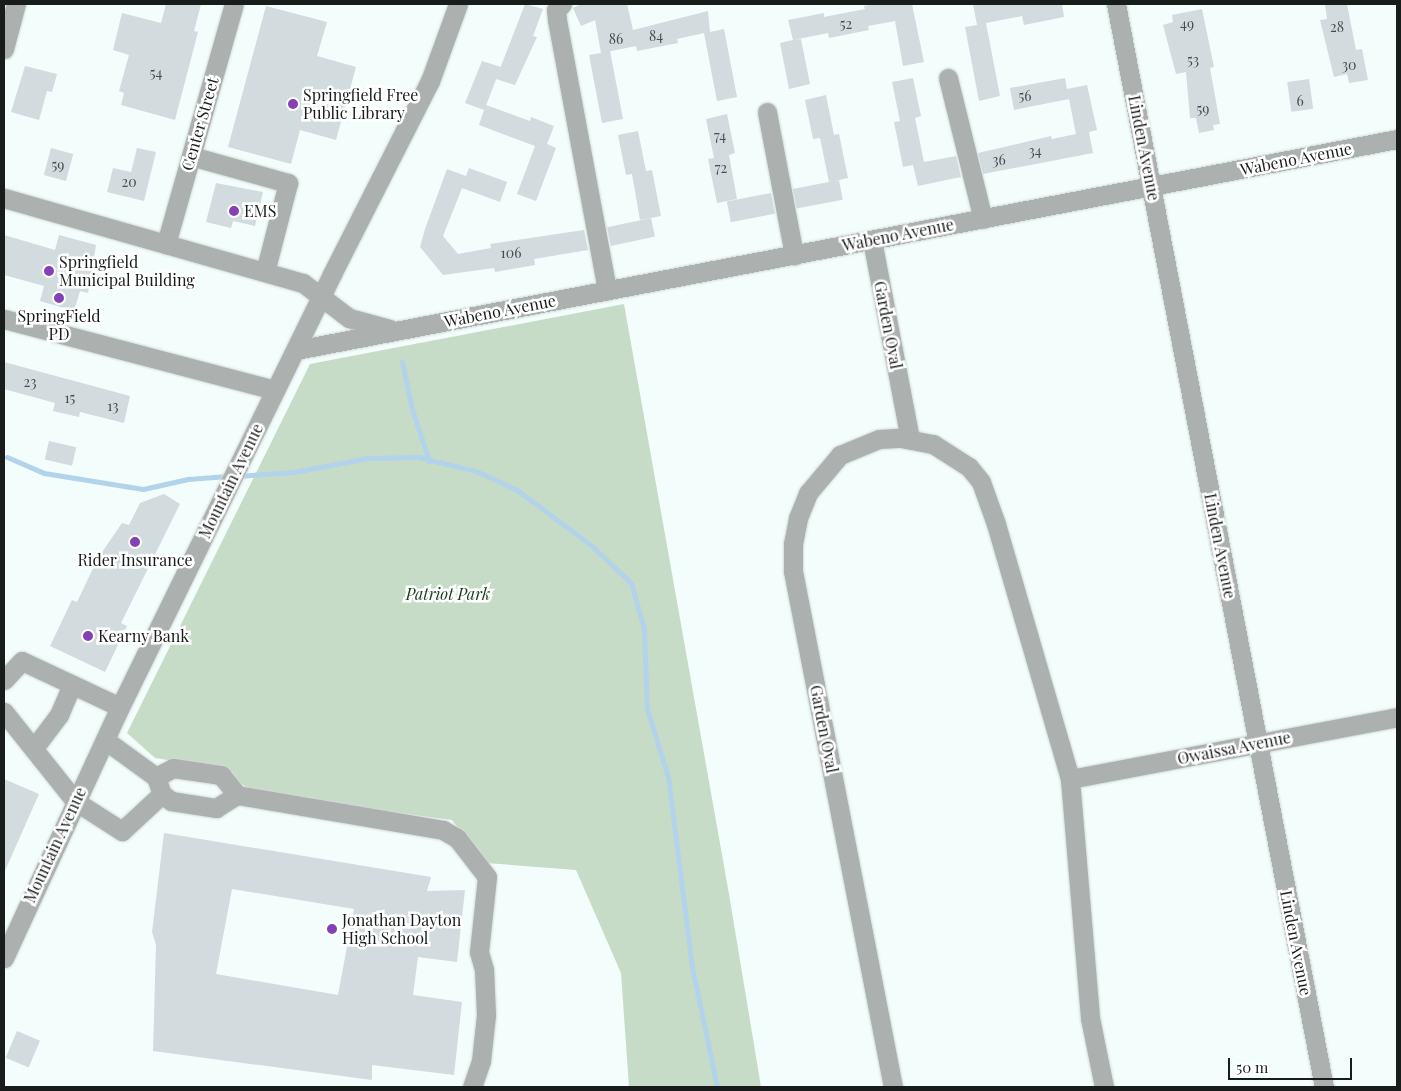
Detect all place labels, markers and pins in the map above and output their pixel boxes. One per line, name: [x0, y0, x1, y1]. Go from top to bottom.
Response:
place label: Springfield Free Public Library: [303, 85, 418, 123]
marker: Springfield Free Public Library: [287, 98, 299, 110]
place label: EMS: [244, 201, 276, 221]
marker: EMS: [228, 205, 240, 217]
place label: Springfield Municipal Building: [59, 252, 195, 290]
marker: Springfield Municipal Building: [43, 265, 55, 277]
marker: SpringField PD: [53, 292, 65, 304]
place label: SpringField PD: [17, 306, 101, 344]
marker: Rider Insurance: [129, 536, 141, 548]
place label: Rider Insurance: [77, 550, 193, 570]
place label: Kearny Bank: [98, 626, 189, 646]
marker: Kearny Bank: [82, 630, 94, 642]
place label: Jonathan Dayton High School: [342, 910, 461, 948]
marker: Jonathan Dayton High School: [326, 923, 338, 935]

